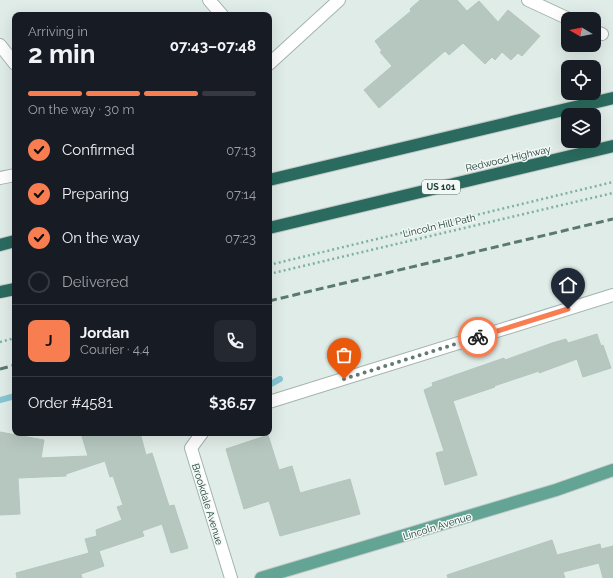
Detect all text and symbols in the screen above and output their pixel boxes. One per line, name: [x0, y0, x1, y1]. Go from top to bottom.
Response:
north arrow: [561, 12, 601, 52]
map controls: [561, 12, 601, 148]
text: Arriving in: [28, 24, 88, 39]
text: 07:43–07:48: [170, 37, 256, 55]
text: 2 min: [28, 39, 95, 69]
button: locate: [561, 60, 601, 100]
text: On the way · 30 m: [28, 102, 134, 117]
button: layers: [561, 108, 601, 148]
icon: check: [28, 139, 50, 161]
text: Confirmed: [62, 141, 135, 159]
text: 07:13: [226, 143, 256, 158]
street label: Redwood Highway: [464, 143, 552, 174]
road number: US 101: [422, 180, 460, 194]
icon: check: [28, 183, 50, 205]
text: Preparing: [62, 185, 129, 203]
text: 07:14: [226, 187, 256, 202]
street label: Lincoln Hill Path: [402, 212, 477, 239]
icon: check: [28, 227, 50, 249]
text: On the way: [62, 229, 140, 247]
text: 07:23: [225, 231, 256, 246]
pin: [551, 268, 585, 309]
text: Delivered: [62, 273, 129, 291]
icon: home: [557, 274, 579, 296]
courier: [458, 317, 498, 357]
button: phone: [214, 320, 256, 362]
text: Jordan: [80, 324, 129, 342]
icon: bike: [467, 326, 489, 348]
text: J: [45, 332, 53, 350]
pin: [327, 338, 361, 379]
text: Courier · 4.4: [80, 342, 149, 357]
icon: bag: [333, 344, 355, 366]
text: Order #4581: [28, 394, 113, 412]
text: $36.57: [209, 394, 256, 412]
street label: Brookdale Avenue: [190, 462, 225, 546]
street label: Lincoln Avenue: [402, 511, 473, 542]

